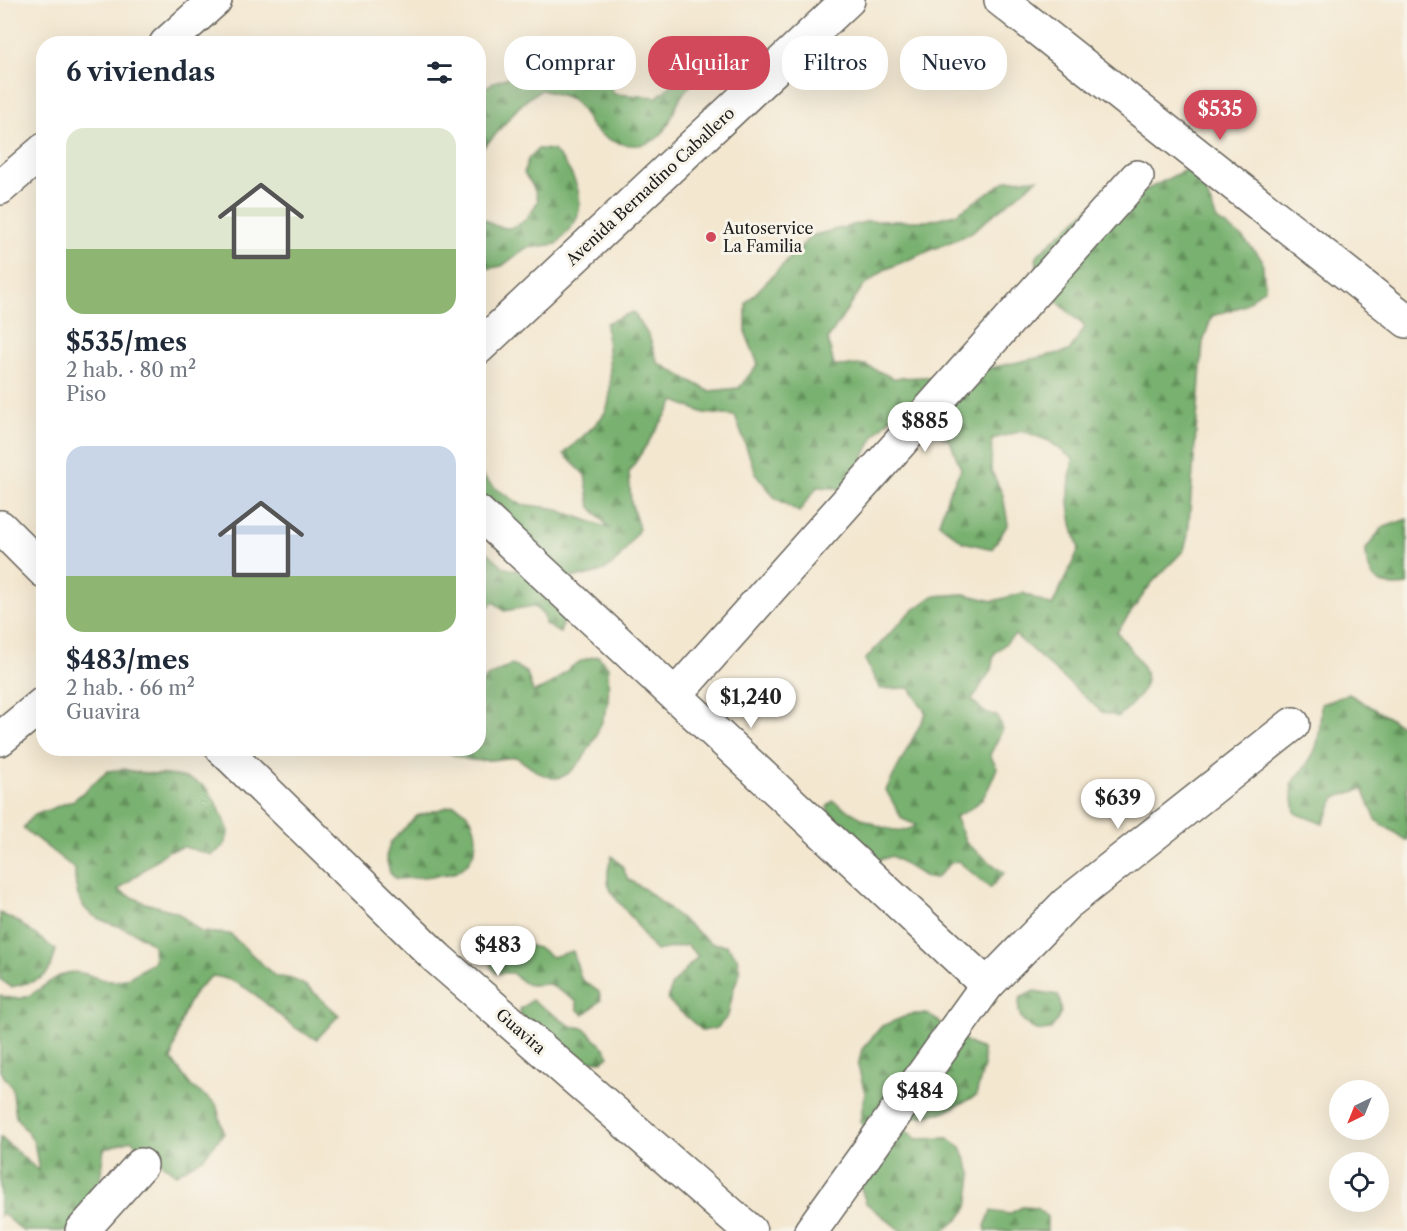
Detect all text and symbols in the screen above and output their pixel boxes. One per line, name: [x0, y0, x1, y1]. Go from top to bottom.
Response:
chip: Comprar: [504, 36, 636, 90]
chip: Alquilar: [648, 36, 770, 90]
chip: Filtros: [782, 36, 888, 90]
chip: Nuevo: [900, 36, 1007, 90]
text: 6 viviendas: [66, 56, 215, 88]
icon: filters: [423, 56, 456, 89]
pin: $535: [1184, 90, 1256, 141]
text: $535: [1198, 97, 1242, 121]
street label: Avenida Bernadino Caballero: [561, 103, 738, 270]
icon: home: [207, 167, 315, 275]
place label: Autoservice La Familia: [722, 218, 814, 256]
marker: Autoservice La Familia: [704, 230, 718, 244]
text: $535/mes: [66, 326, 187, 358]
text: 2 hab. · 80 m²: [66, 358, 196, 382]
text: Piso: [66, 382, 106, 406]
pin: $885: [889, 402, 961, 453]
text: $885: [902, 409, 948, 433]
icon: home: [207, 485, 315, 593]
text: $483/mes: [66, 644, 190, 676]
text: 2 hab. · 66 m²: [66, 676, 195, 700]
pin: $1,240: [702, 678, 800, 729]
text: $1,240: [720, 685, 782, 709]
text: Guavira: [66, 700, 140, 724]
pin: $639: [1082, 779, 1154, 830]
text: $639: [1095, 786, 1141, 810]
pin: $483: [462, 926, 534, 977]
text: $483: [475, 933, 521, 957]
street label: Guavira: [492, 1004, 550, 1058]
pin: $484: [884, 1072, 956, 1123]
text: $484: [896, 1079, 944, 1103]
north arrow: [1329, 1080, 1389, 1140]
map controls: [1329, 1080, 1389, 1212]
button: locate: [1329, 1152, 1389, 1212]

